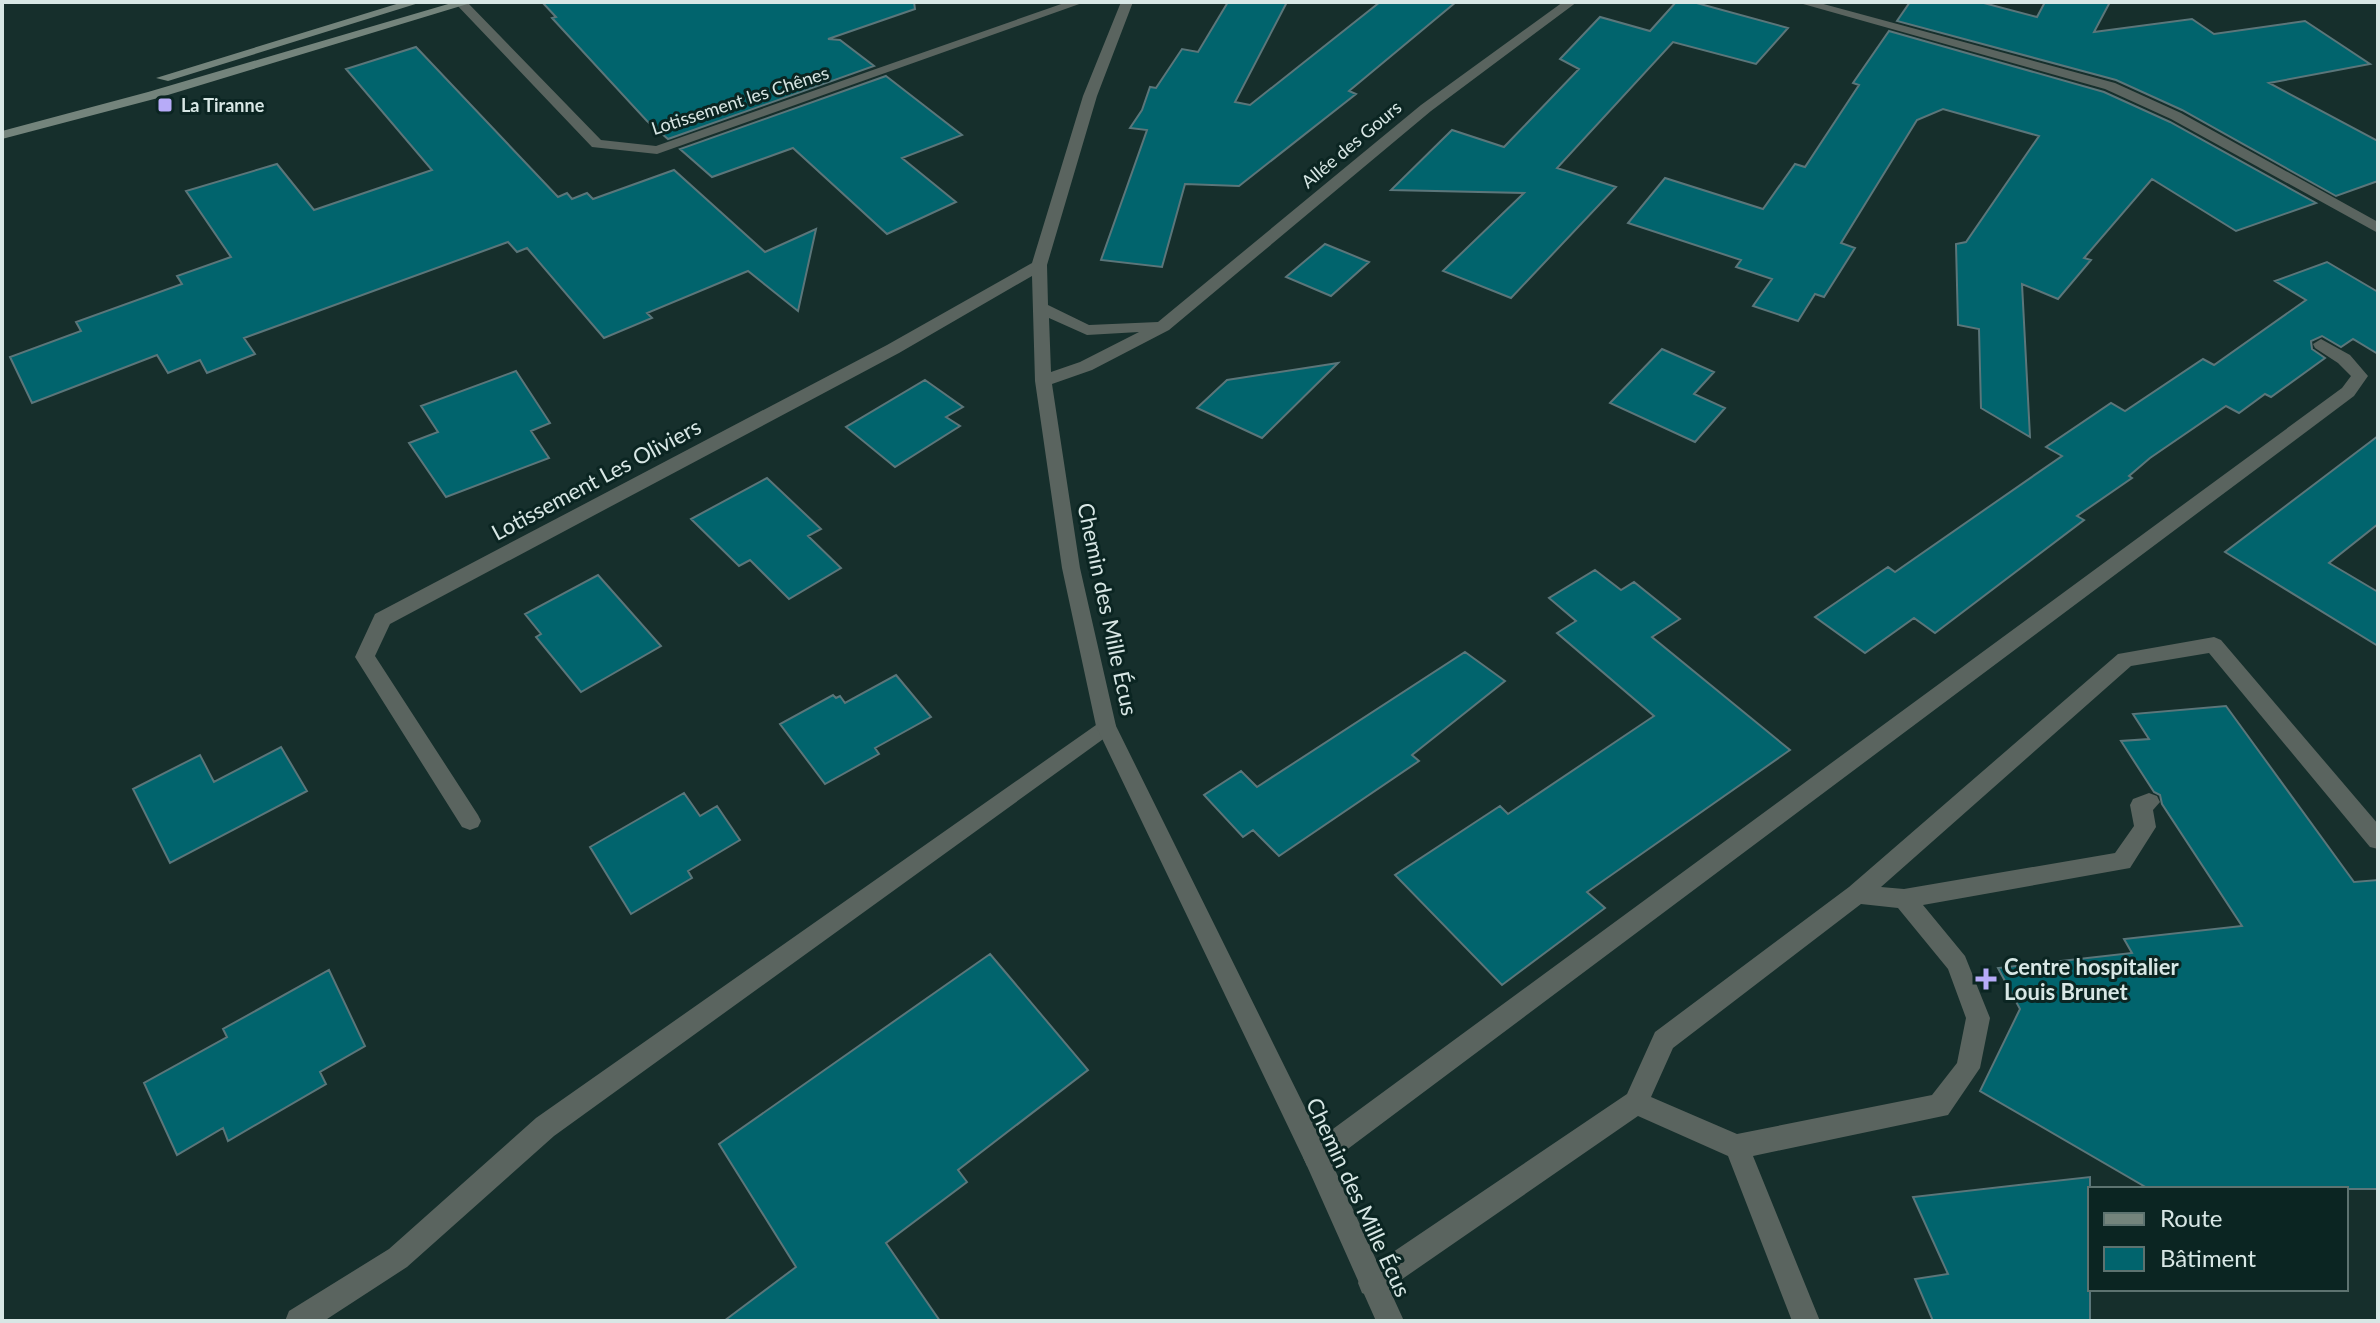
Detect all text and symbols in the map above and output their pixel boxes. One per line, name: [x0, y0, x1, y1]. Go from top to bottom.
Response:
street label: Lotissement les Chênes: [649, 61, 832, 139]
place label: La Tiranne: [181, 94, 265, 116]
marker: La Tiranne: [156, 96, 174, 114]
street label: Allée des Gours: [1297, 96, 1406, 192]
street label: Lotissement Les Oliviers: [487, 412, 705, 546]
street label: Chemin des Mille Écus: [1072, 500, 1144, 718]
place label: Centre hospitalier Louis Brunet: [2004, 953, 2179, 1005]
marker: Centre hospitalier Louis Brunet: [1975, 968, 1997, 990]
street label: Chemin des Mille Écus: [1301, 1093, 1417, 1301]
legend: [2088, 1187, 2348, 1291]
text: Route: [2160, 1203, 2222, 1232]
text: Bâtiment: [2160, 1243, 2257, 1272]

